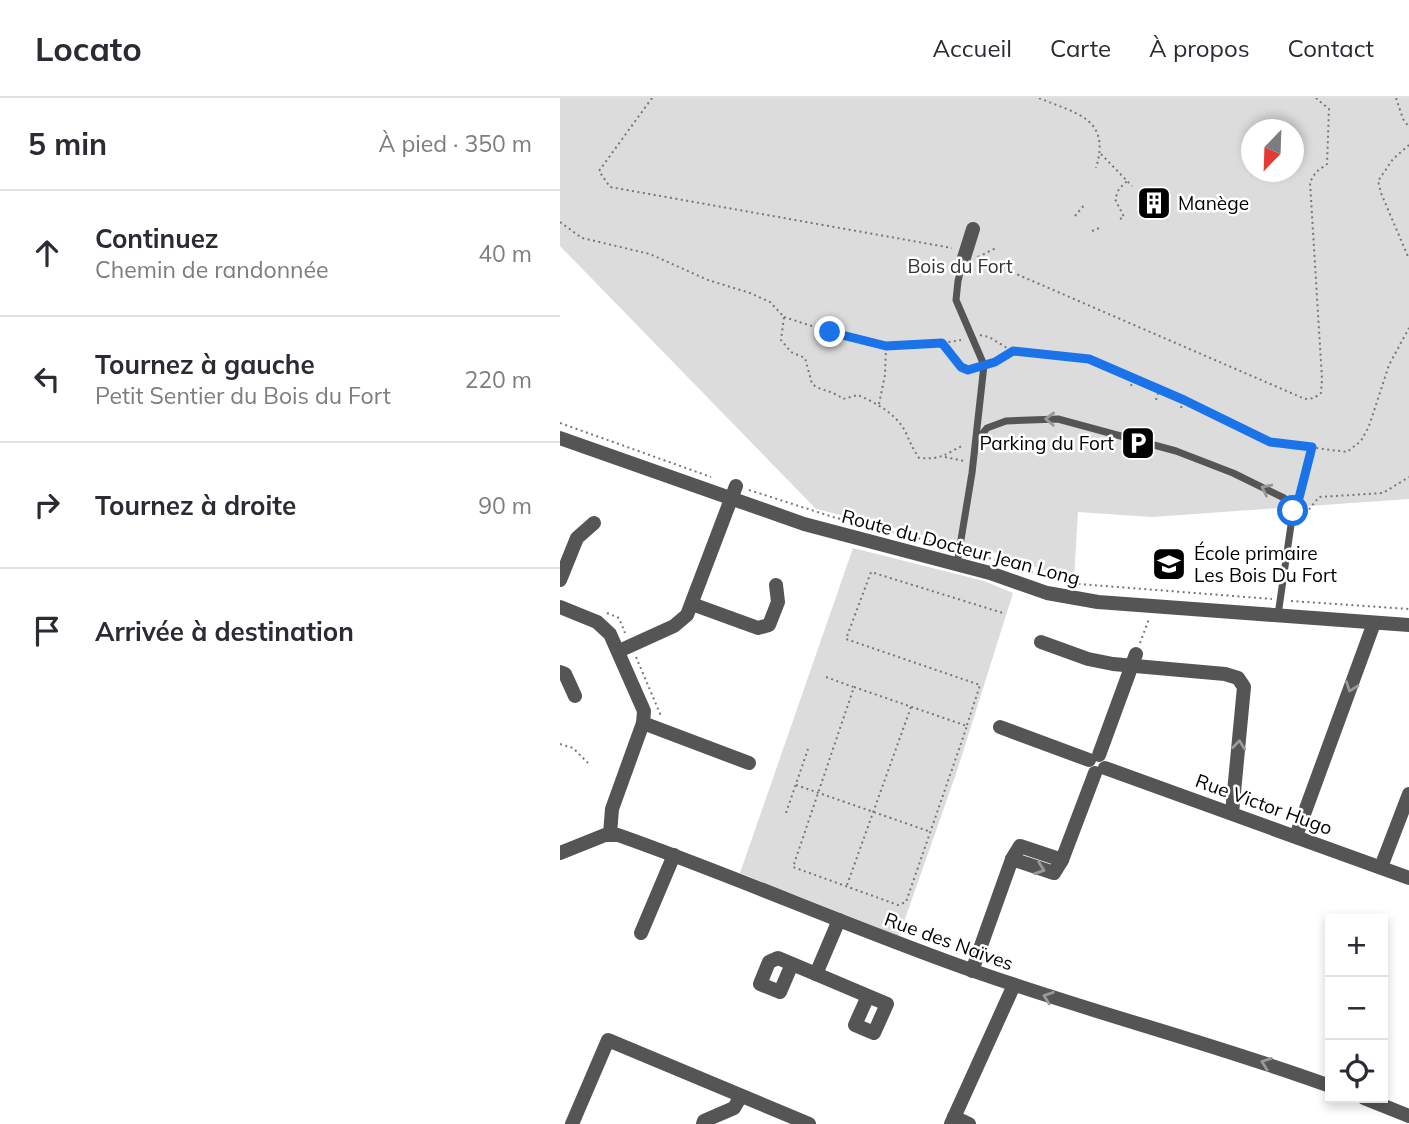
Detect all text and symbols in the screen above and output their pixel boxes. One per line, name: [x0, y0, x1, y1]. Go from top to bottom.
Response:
text: Locato: [35, 28, 142, 69]
text: Accueil: [933, 33, 1012, 63]
text: Carte: [1050, 33, 1111, 63]
text: À propos: [1149, 33, 1250, 63]
text: Contact: [1288, 33, 1374, 63]
north arrow: [1241, 119, 1304, 182]
text: 5 min: [28, 125, 107, 163]
text: À pied · 350 m: [379, 129, 532, 158]
building icon: Manège: [1135, 184, 1173, 222]
place label: Manège: [1178, 191, 1249, 215]
text: Continuez: [95, 222, 219, 255]
icon: ahead: [28, 234, 66, 272]
text: 40 m: [478, 239, 532, 268]
park label: Bois du Fort: [907, 254, 1013, 278]
text: Chemin de randonnée: [95, 255, 329, 284]
route end: [814, 316, 845, 347]
text: Tournez à gauche: [95, 348, 315, 381]
icon: left: [28, 360, 66, 398]
text: 220 m: [464, 365, 532, 394]
text: Petit Sentier du Bois du Fort: [95, 381, 391, 410]
one-way arrow: [1045, 412, 1056, 427]
parking icon: Parking du Fort: [1119, 424, 1157, 462]
place label: Parking du Fort: [979, 431, 1114, 455]
one-way arrow: [1261, 484, 1273, 498]
icon: right: [28, 486, 66, 524]
text: Tournez à droite: [95, 489, 296, 522]
text: 90 m: [478, 491, 532, 520]
route start: [1277, 495, 1308, 526]
street label: Route du Docteur Jean Long: [839, 504, 1083, 590]
place label: École primaire Les Bois Du Fort: [1194, 541, 1337, 587]
school or university icon: École primaire Les Bois Du Fort: [1150, 545, 1188, 583]
icon: arrive: [28, 612, 66, 650]
text: Arrivée à destination: [95, 615, 354, 648]
one-way arrow: [1345, 680, 1359, 692]
one-way arrow: [1231, 739, 1246, 750]
street label: Rue Victor Hugo: [1192, 768, 1336, 840]
one-way arrow: [1034, 861, 1046, 875]
street label: Rue des Naïves: [881, 907, 1017, 975]
map controls: [1325, 914, 1388, 1103]
button: +: [1325, 914, 1388, 977]
button: −: [1325, 977, 1388, 1040]
one-way arrow: [1043, 991, 1055, 1005]
button: locate: [1325, 1040, 1388, 1103]
one-way arrow: [1260, 1057, 1273, 1071]

